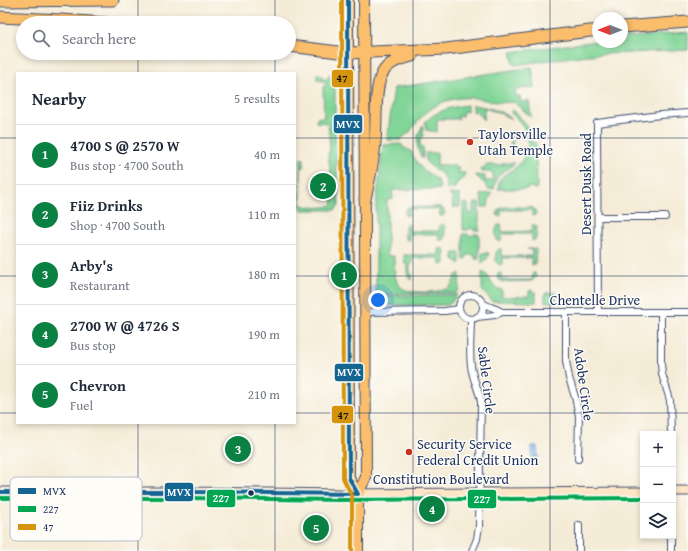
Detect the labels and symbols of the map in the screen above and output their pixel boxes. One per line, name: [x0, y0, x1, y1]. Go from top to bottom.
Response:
north arrow: [592, 12, 628, 48]
line badge: 47: [331, 69, 354, 88]
text: 47: [336, 70, 348, 86]
line badge: MVX: [333, 114, 363, 134]
text: MVX: [336, 116, 360, 132]
place label: Taylorsville Utah Temple: [478, 124, 554, 160]
street label: Desert Dusk Road: [576, 132, 596, 235]
marker: Taylorsville Utah Temple: [465, 137, 475, 147]
pin: 2: [310, 171, 336, 201]
pin: 1: [331, 260, 357, 290]
your location: [368, 290, 388, 310]
street label: Chentelle Drive: [550, 290, 641, 310]
street label: Sable Circle: [473, 345, 501, 415]
street label: Adobe Circle: [569, 346, 599, 422]
line badge: MVX: [334, 363, 364, 382]
text: MVX: [337, 364, 361, 380]
line badge: 47: [331, 405, 354, 424]
text: 47: [337, 407, 349, 423]
pin: 3: [225, 434, 251, 464]
place label: Security Service Federal Credit Union: [417, 434, 538, 470]
marker: Security Service Federal Credit Union: [404, 447, 414, 457]
street label: Constitution Boulevard: [373, 469, 510, 489]
legend: [10, 477, 142, 541]
line badge: MVX: [164, 482, 194, 502]
text: MVX: [43, 483, 66, 499]
text: MVX: [167, 484, 191, 500]
unlabelled marker: [246, 488, 256, 498]
line badge: 227: [206, 489, 236, 508]
line badge: 227: [467, 489, 497, 509]
text: 227: [212, 490, 230, 506]
text: 227: [473, 491, 491, 507]
pin: 4: [419, 494, 445, 524]
text: 227: [43, 501, 59, 517]
pin: 5: [303, 513, 329, 543]
text: 47: [43, 519, 54, 535]

